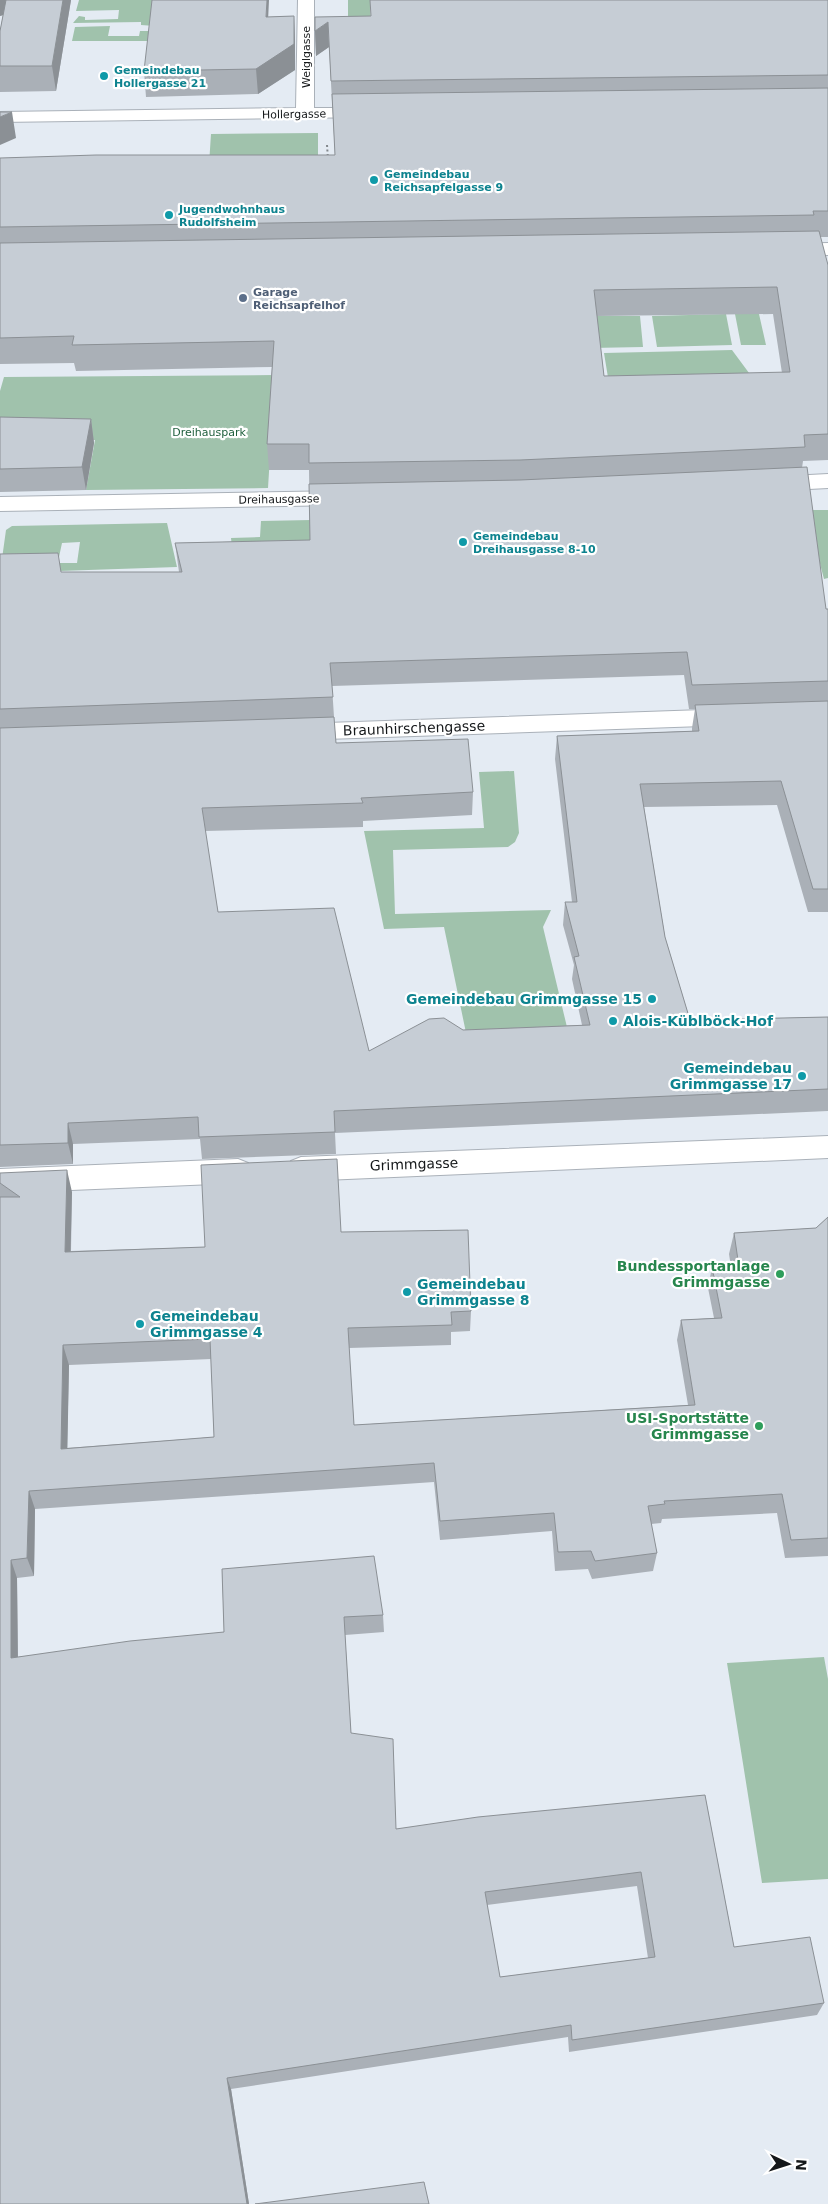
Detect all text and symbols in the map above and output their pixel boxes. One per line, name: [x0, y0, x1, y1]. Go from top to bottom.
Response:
street label: Weiglgasse: [300, 26, 313, 88]
place label: Gemeindebau Hollergasse 21: [114, 64, 206, 90]
marker: Gemeindebau Hollergasse 21: [98, 70, 110, 82]
street label: Hollergasse: [262, 107, 326, 122]
place label: Gemeindebau Reichsapfelgasse 9: [384, 168, 503, 194]
marker: Gemeindebau Reichsapfelgasse 9: [368, 174, 380, 186]
place label: Jugendwohnhaus Rudolfsheim: [178, 203, 285, 229]
marker: Jugendwohnhaus Rudolfsheim: [163, 209, 175, 221]
place label: Garage Reichsapfelhof: [253, 286, 345, 312]
marker: Garage Reichsapfelhof: [237, 292, 249, 304]
park label: Dreihauspark: [172, 426, 246, 439]
street label: Dreihausgasse: [238, 492, 320, 507]
place label: Gemeindebau Dreihausgasse 8-10: [473, 530, 596, 556]
marker: Gemeindebau Dreihausgasse 8-10: [457, 536, 469, 548]
street label: Braunhirschengasse: [343, 718, 485, 738]
place label: Gemeindebau Grimmgasse 15: [406, 991, 642, 1007]
marker: Gemeindebau Grimmgasse 15: [646, 993, 658, 1005]
place label: Alois-Küblböck-Hof: [623, 1013, 774, 1029]
marker: Alois-Küblböck-Hof: [607, 1015, 619, 1027]
place label: Gemeindebau Grimmgasse 17: [670, 1060, 792, 1092]
marker: Gemeindebau Grimmgasse 17: [796, 1070, 808, 1082]
street label: Grimmgasse: [370, 1154, 458, 1174]
place label: Bundessportanlage Grimmgasse: [617, 1258, 770, 1290]
marker: Bundessportanlage Grimmgasse: [774, 1268, 786, 1280]
place label: Gemeindebau Grimmgasse 8: [417, 1276, 530, 1308]
marker: Gemeindebau Grimmgasse 8: [401, 1286, 413, 1298]
place label: Gemeindebau Grimmgasse 4: [150, 1308, 263, 1340]
marker: Gemeindebau Grimmgasse 4: [134, 1318, 146, 1330]
place label: USI-Sportstätte Grimmgasse: [626, 1410, 749, 1442]
marker: USI-Sportstätte Grimmgasse: [753, 1420, 765, 1432]
north arrow: [763, 2139, 813, 2189]
text: N: [793, 2159, 809, 2171]

